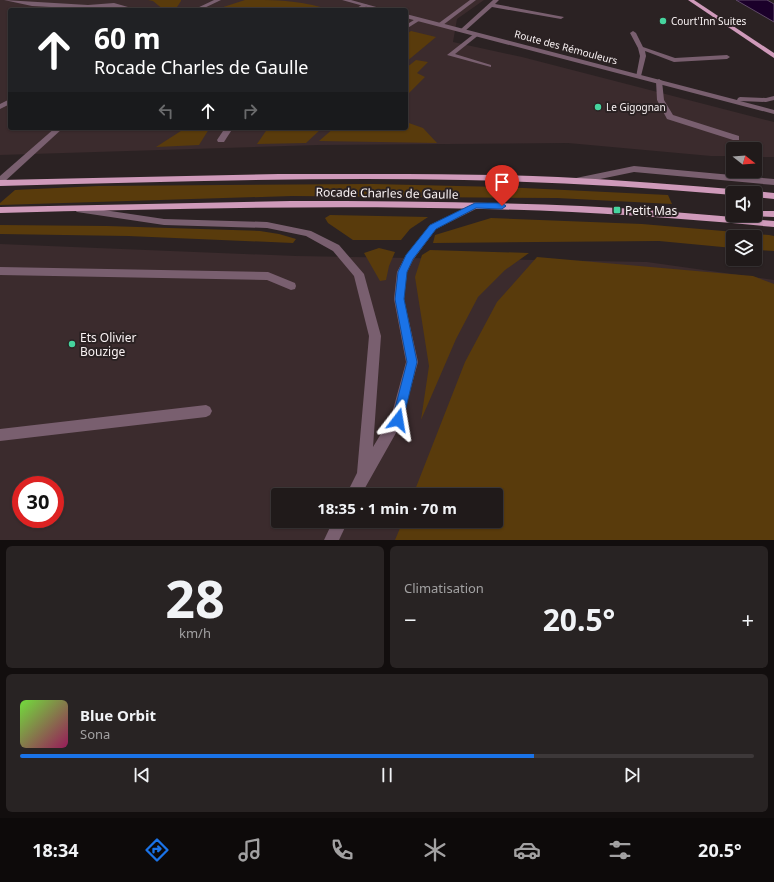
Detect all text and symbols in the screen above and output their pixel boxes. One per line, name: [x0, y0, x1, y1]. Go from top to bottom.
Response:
place label: Court'Inn Suites: [671, 14, 747, 28]
marker: Court'Inn Suites: [658, 16, 668, 26]
text: 60 m: [94, 19, 161, 57]
icon: ahead: [28, 24, 80, 76]
street label: Route des Rémouleurs: [513, 26, 619, 68]
text: Rocade Charles de Gaulle: [94, 55, 309, 79]
icon: left: [155, 100, 177, 122]
icon: ahead: [197, 100, 219, 122]
icon: right: [239, 100, 261, 122]
place label: Le Gigognan: [606, 100, 666, 114]
marker: Le Gigognan: [593, 102, 603, 112]
north arrow: [726, 142, 762, 178]
map controls: [726, 142, 762, 266]
pin: [485, 165, 519, 206]
icon: arrive: [491, 171, 513, 193]
street label: Rocade Charles de Gaulle: [315, 183, 459, 203]
button: sound: [726, 186, 762, 222]
place label: Petit Mas: [625, 202, 678, 219]
marker: Petit Mas: [612, 205, 622, 215]
button: layers: [726, 230, 762, 266]
place label: Ets Olivier Bouzige: [80, 329, 136, 360]
marker: Ets Olivier Bouzige: [67, 339, 77, 349]
position arrow: [377, 399, 419, 441]
speed limit sign: 30: [12, 476, 64, 528]
text: 18:35 · 1 min · 70 m: [317, 498, 457, 518]
text: 28: [165, 562, 225, 633]
text: Climatisation: [404, 579, 484, 597]
text: 20.5°: [543, 599, 615, 640]
text: −: [404, 604, 417, 634]
text: +: [741, 604, 754, 634]
text: km/h: [179, 624, 211, 642]
text: Blue Orbit: [80, 705, 156, 725]
text: Sona: [80, 725, 110, 743]
icon: previous: [131, 764, 153, 786]
icon: pause: [376, 764, 398, 786]
icon: next: [621, 764, 643, 786]
icon: directions: [143, 836, 171, 864]
icon: music: [236, 836, 264, 864]
icon: phone: [328, 836, 356, 864]
icon: climate: [421, 836, 449, 864]
icon: car: [513, 836, 541, 864]
icon: filters: [606, 836, 634, 864]
text: 18:34: [32, 838, 79, 862]
text: 20.5°: [698, 838, 742, 862]

